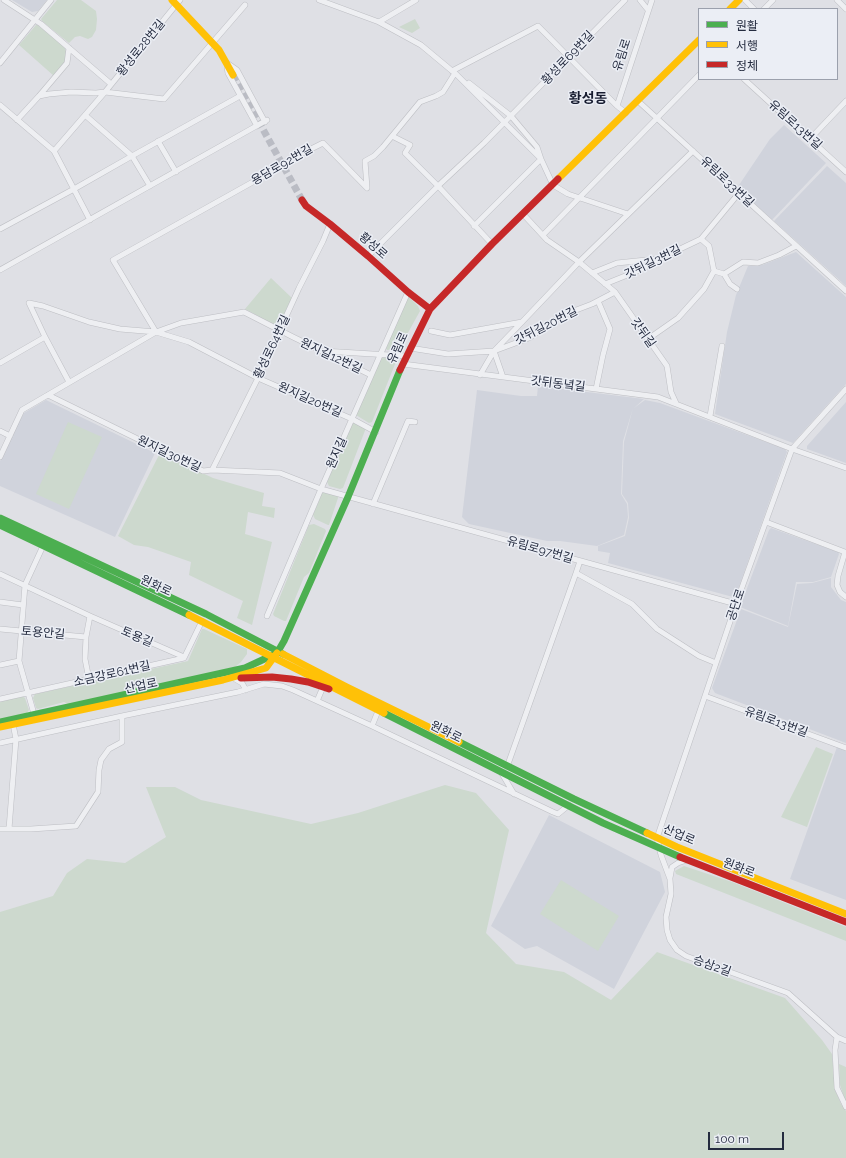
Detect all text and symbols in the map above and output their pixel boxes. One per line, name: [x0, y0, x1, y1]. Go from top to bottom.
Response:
legend: [698, 8, 838, 80]
street label: 황성로28번길: [114, 17, 168, 79]
text: 원활: [736, 19, 758, 33]
street label: 황성로69번길: [539, 28, 597, 88]
street label: 유림로: [610, 37, 634, 73]
text: 서행: [736, 39, 758, 53]
text: 정체: [736, 59, 758, 73]
district label: 황성동: [569, 91, 607, 107]
street label: 유림로13번길: [765, 97, 825, 153]
street label: 용담로92번길: [249, 142, 315, 188]
street label: 유림로33번길: [697, 154, 757, 210]
street label: 황성로: [356, 230, 390, 262]
street label: 갓뒤길3번길: [622, 242, 684, 282]
street label: 갓뒤길20번길: [512, 304, 580, 348]
street label: 황성로64번길: [251, 313, 293, 381]
street label: 갓뒤길: [628, 315, 658, 351]
street label: 유림로: [384, 330, 412, 366]
street label: 원지길12번길: [298, 335, 364, 377]
street label: 갓뒤동녘길: [530, 373, 586, 395]
street label: 원지길20번길: [276, 379, 344, 421]
street label: 원지길30번길: [135, 433, 203, 475]
street label: 원지길: [324, 435, 350, 471]
street label: 유림로97번길: [505, 534, 575, 566]
street label: 원화로: [138, 572, 174, 600]
street label: 공단로: [724, 587, 748, 623]
street label: 토용안길: [20, 624, 66, 642]
street label: 토용길: [119, 624, 155, 650]
street label: 소금강로61번길: [72, 658, 152, 690]
street label: 산업로: [123, 676, 159, 696]
street label: 유림로13번길: [742, 704, 810, 740]
street label: 원화로: [428, 718, 464, 746]
street label: 산업로: [661, 822, 697, 848]
street label: 원화로: [721, 855, 757, 881]
street label: 승삼2길: [691, 953, 733, 979]
scale bar: [710, 1124, 786, 1150]
text: 100 m: [715, 1132, 749, 1146]

